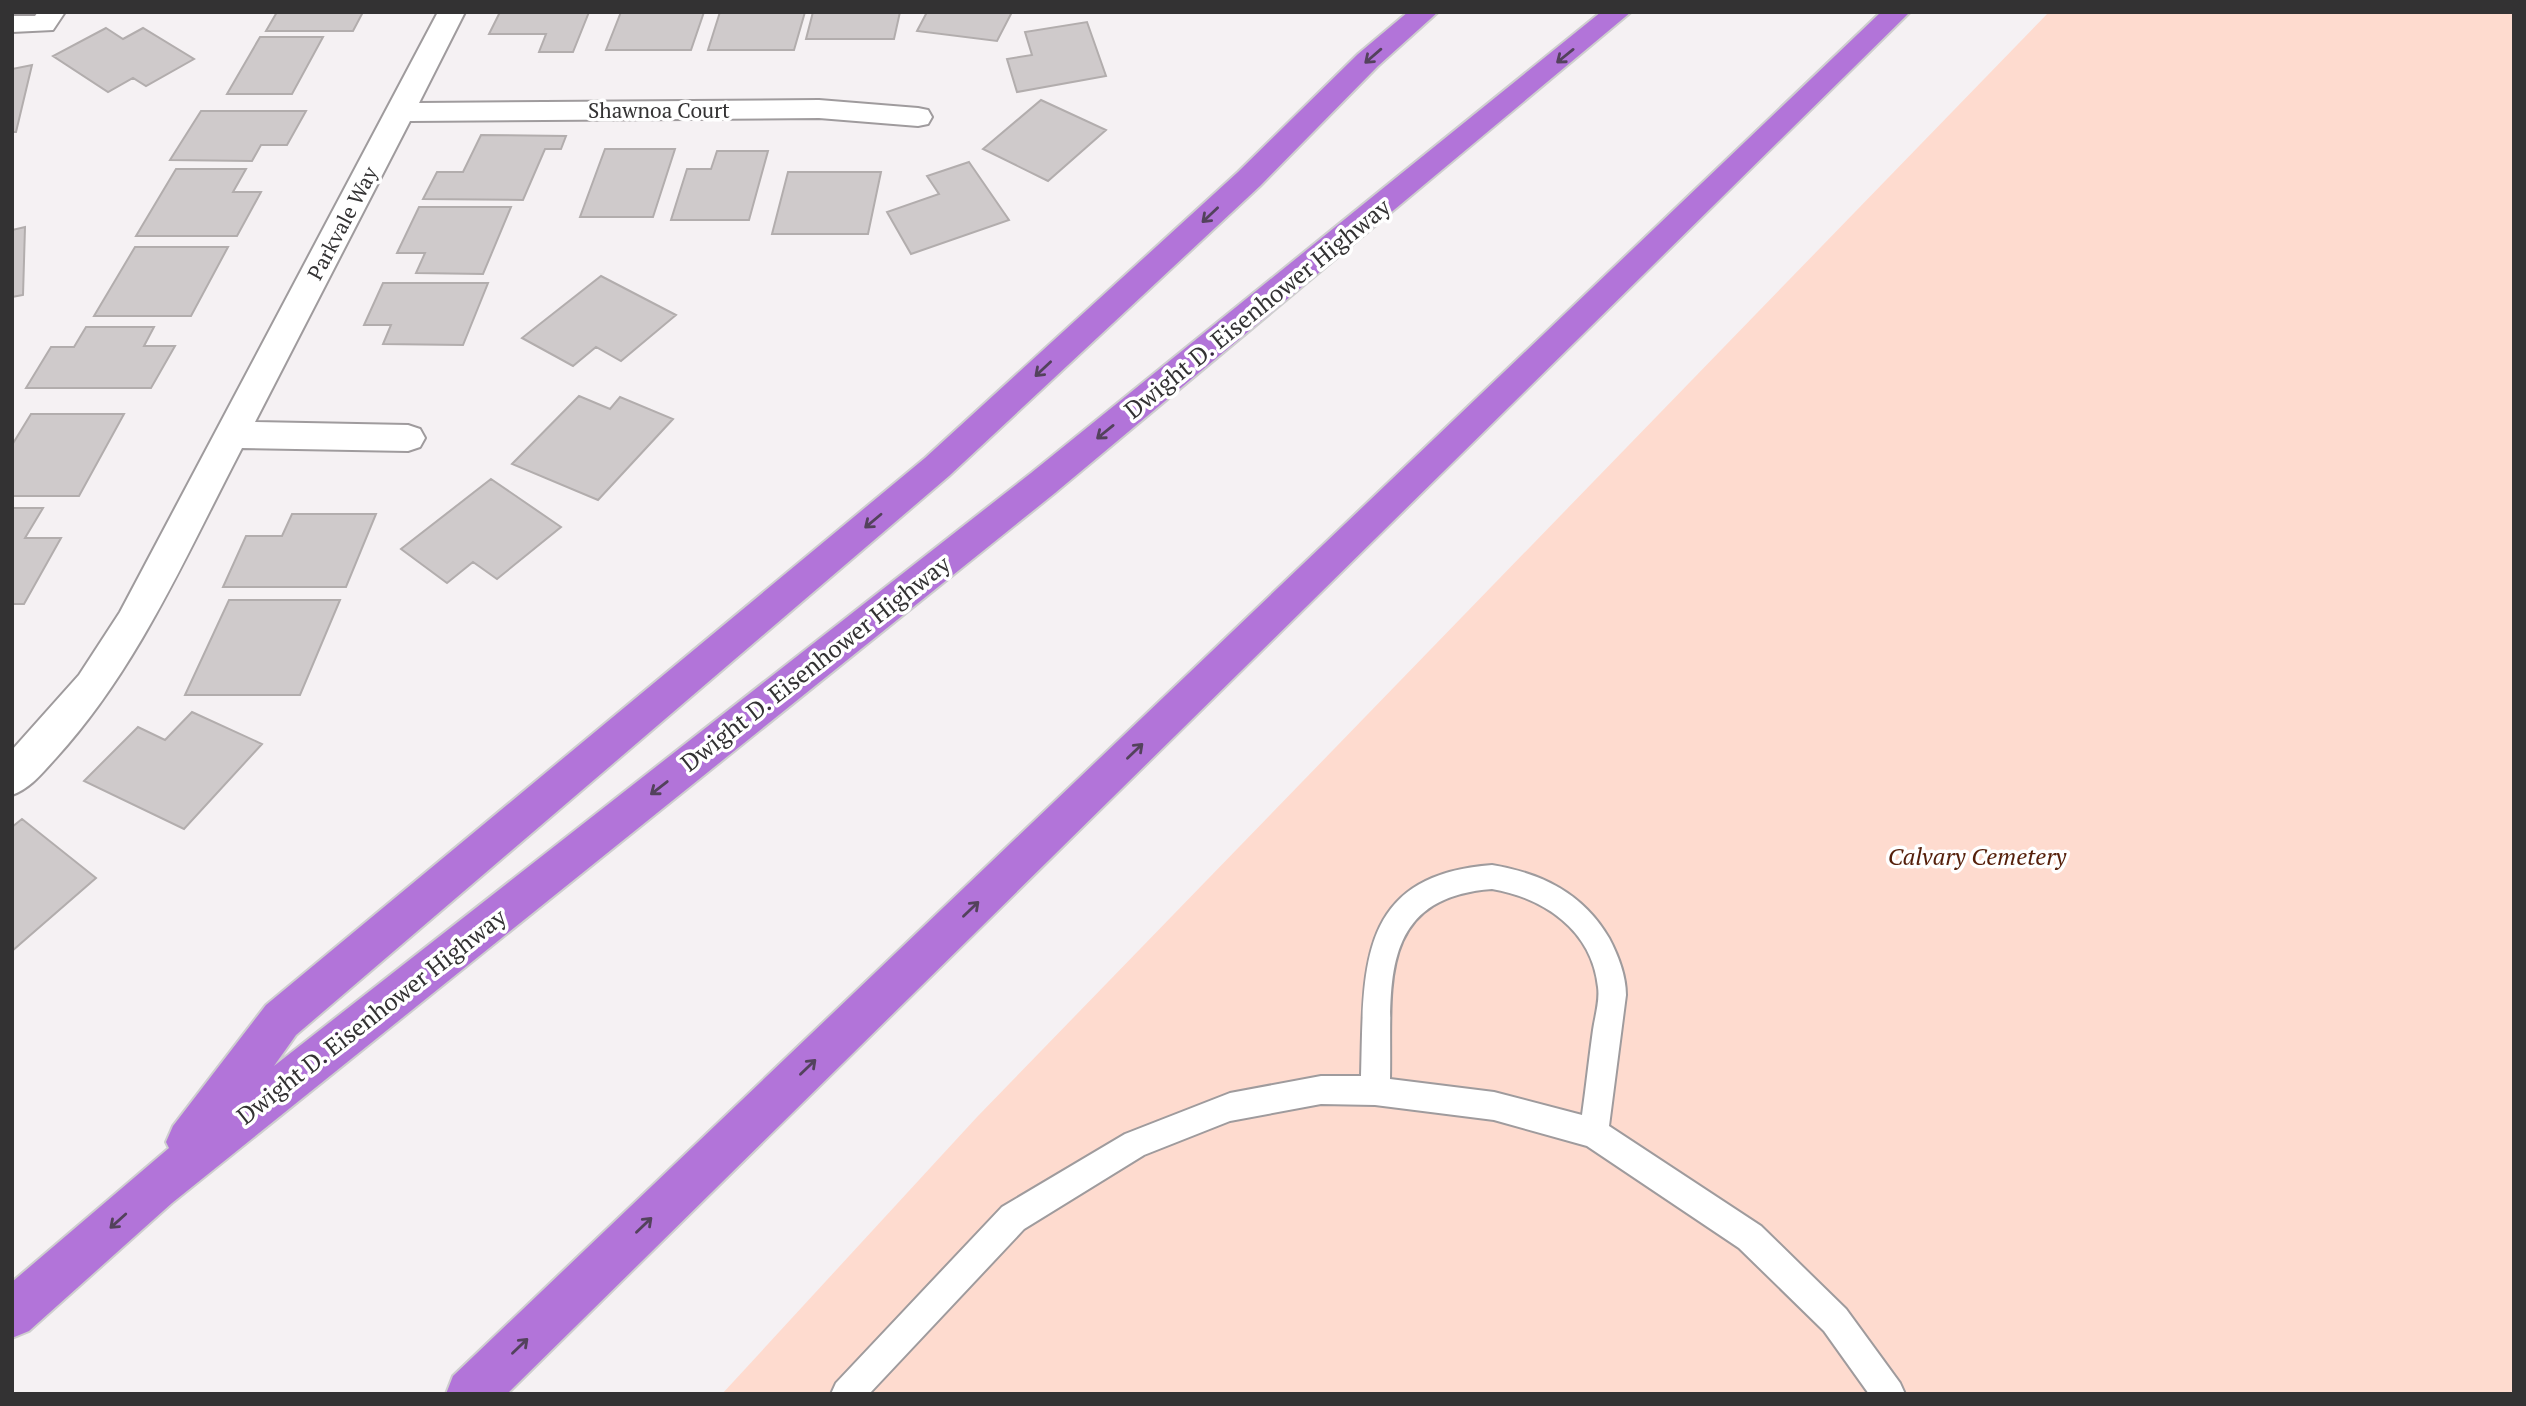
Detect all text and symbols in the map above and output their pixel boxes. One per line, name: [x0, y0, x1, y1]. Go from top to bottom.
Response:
one-way arrow: [1364, 48, 1382, 64]
one-way arrow: [1557, 48, 1575, 63]
street label: Shawnoa Court: [588, 96, 730, 124]
street label: Parkvale Way: [300, 161, 384, 285]
street label: Dwight D. Eisenhower Highway: [1117, 190, 1397, 425]
one-way arrow: [1202, 207, 1219, 224]
one-way arrow: [1035, 361, 1052, 378]
one-way arrow: [1096, 424, 1114, 440]
one-way arrow: [864, 512, 882, 528]
street label: Dwight D. Eisenhower Highway: [674, 547, 957, 778]
one-way arrow: [1126, 742, 1143, 759]
one-way arrow: [650, 780, 668, 795]
park label: Calvary Cemetery: [1888, 840, 2067, 872]
street label: Dwight D. Eisenhower Highway: [230, 900, 513, 1131]
one-way arrow: [962, 900, 979, 917]
one-way arrow: [799, 1059, 816, 1076]
one-way arrow: [109, 1212, 127, 1228]
one-way arrow: [635, 1217, 652, 1234]
one-way arrow: [511, 1338, 528, 1355]

